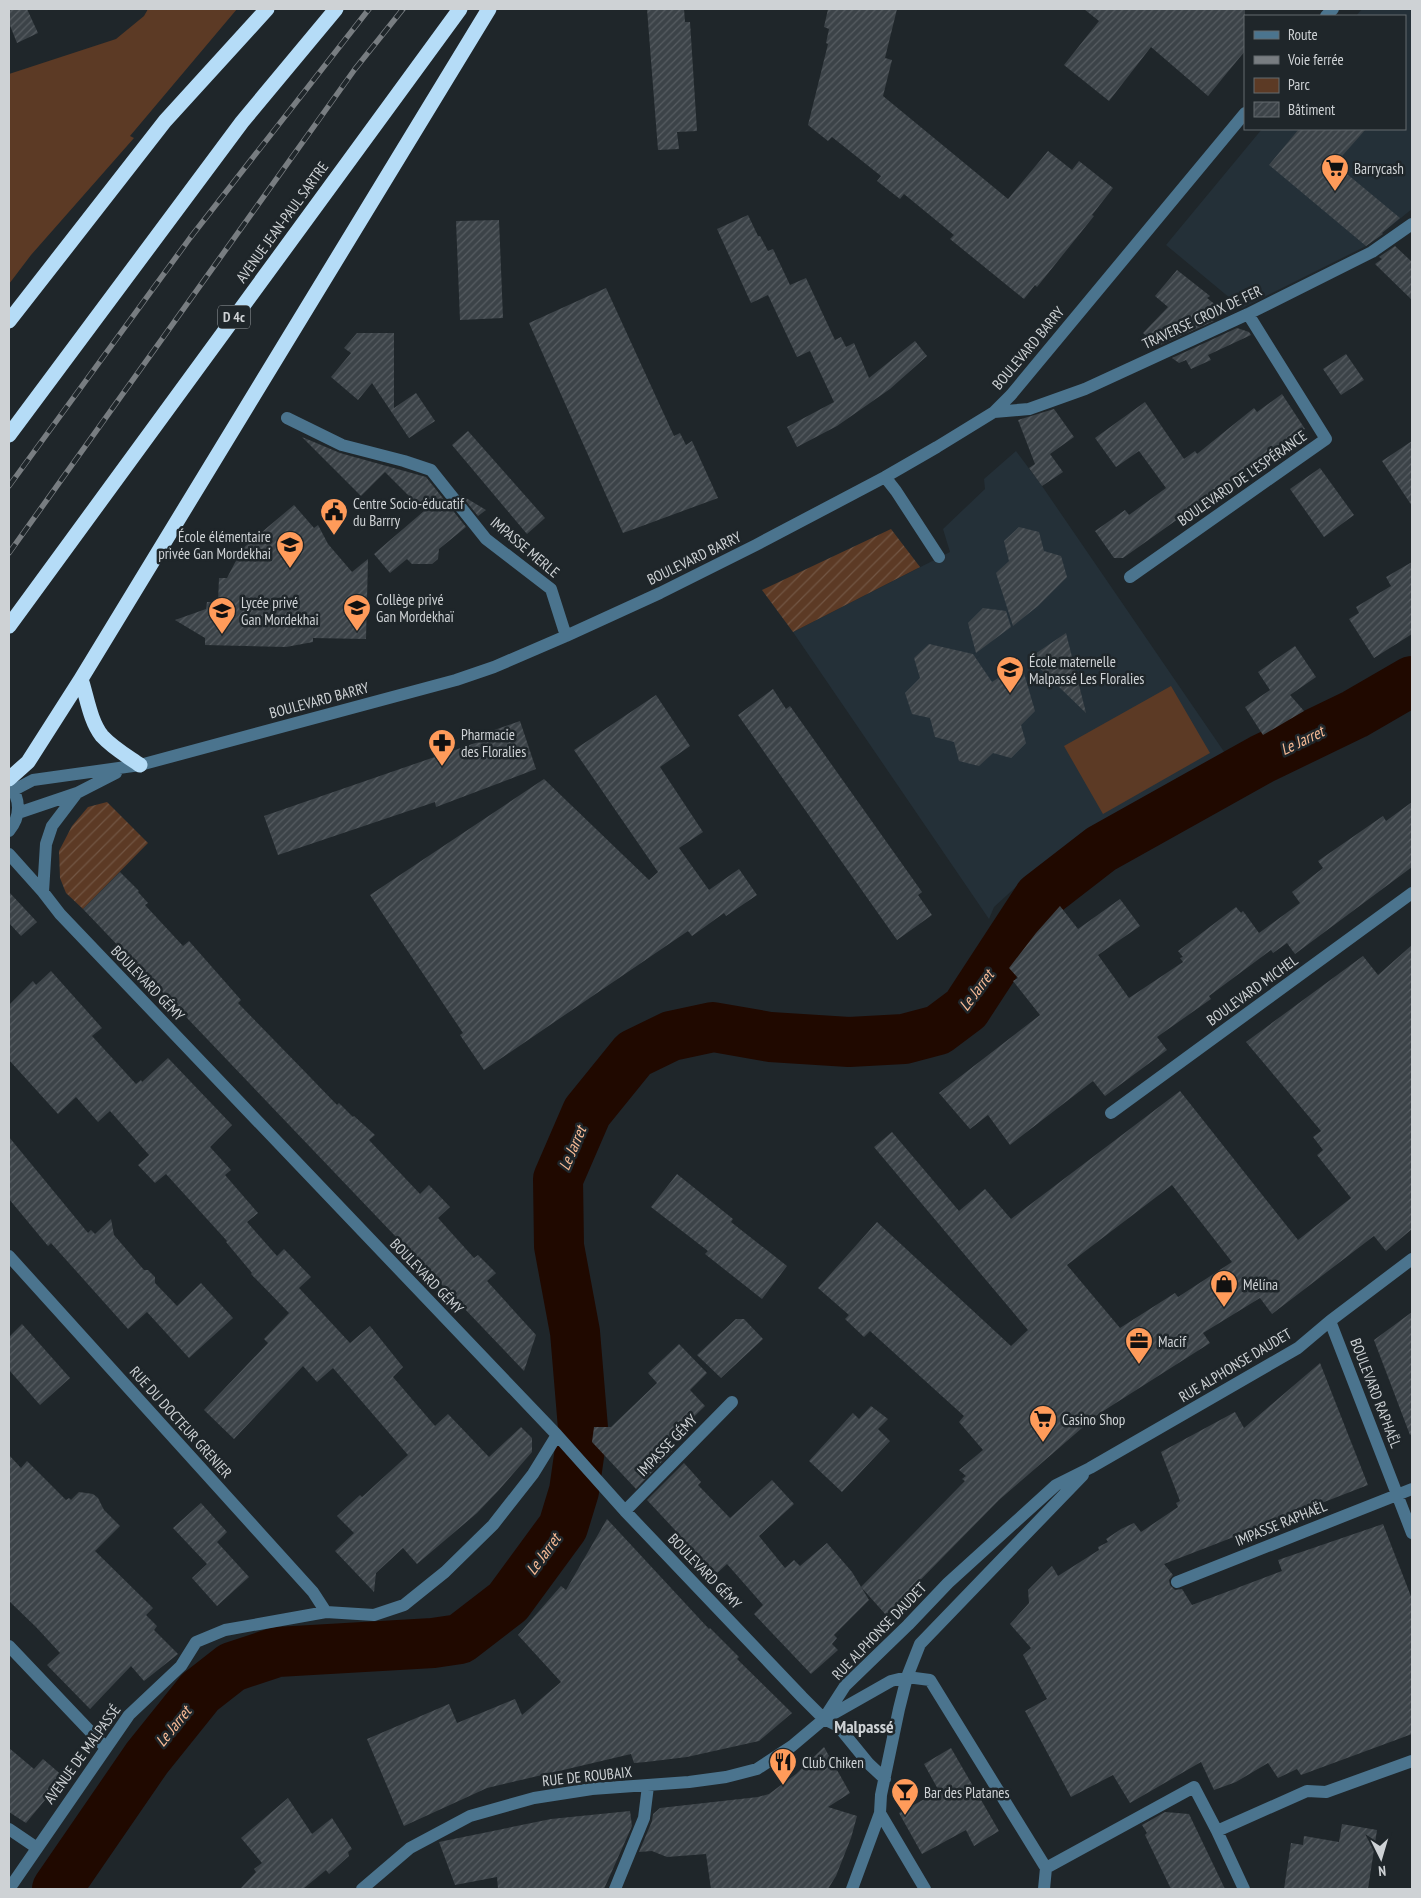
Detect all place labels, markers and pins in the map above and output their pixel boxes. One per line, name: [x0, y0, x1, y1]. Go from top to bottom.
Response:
supermarket icon: Barrycash: [1320, 153, 1350, 192]
place label: Barrycash: [1354, 159, 1404, 178]
place label: Centre Socio-éducatif du Barrry: [353, 494, 465, 530]
public building icon: Centre Socio-éducatif du Barrry: [319, 497, 349, 536]
place label: École élémentaire privée Gan Mordekhai: [158, 527, 271, 563]
school or university icon: École élémentaire privée Gan Mordekhai: [275, 530, 305, 569]
place label: Collège privé Gan Mordekhaï: [376, 590, 454, 626]
place label: Lycée privé Gan Mordekhai: [241, 593, 319, 629]
school or university icon: Collège privé Gan Mordekhaï: [342, 593, 372, 632]
school or university icon: Lycée privé Gan Mordekhai: [207, 596, 237, 635]
place label: École maternelle Malpassé Les Floralies: [1029, 652, 1144, 688]
school or university icon: École maternelle Malpassé Les Floralies: [995, 655, 1025, 694]
place label: Pharmacie des Floralies: [461, 725, 526, 761]
pharmacy icon: Pharmacie des Floralies: [427, 728, 457, 767]
shop icon: Mélína: [1209, 1269, 1239, 1308]
place label: Mélína: [1243, 1275, 1278, 1294]
office icon: Macif: [1124, 1326, 1154, 1365]
place label: Macif: [1158, 1332, 1187, 1351]
supermarket icon: Casino Shop: [1028, 1404, 1058, 1443]
place label: Casino Shop: [1062, 1410, 1125, 1429]
restaurant icon: Club Chiken: [768, 1747, 798, 1786]
place label: Club Chiken: [802, 1753, 864, 1772]
bar icon: Bar des Platanes: [890, 1777, 920, 1816]
place label: Bar des Platanes: [924, 1783, 1010, 1802]

